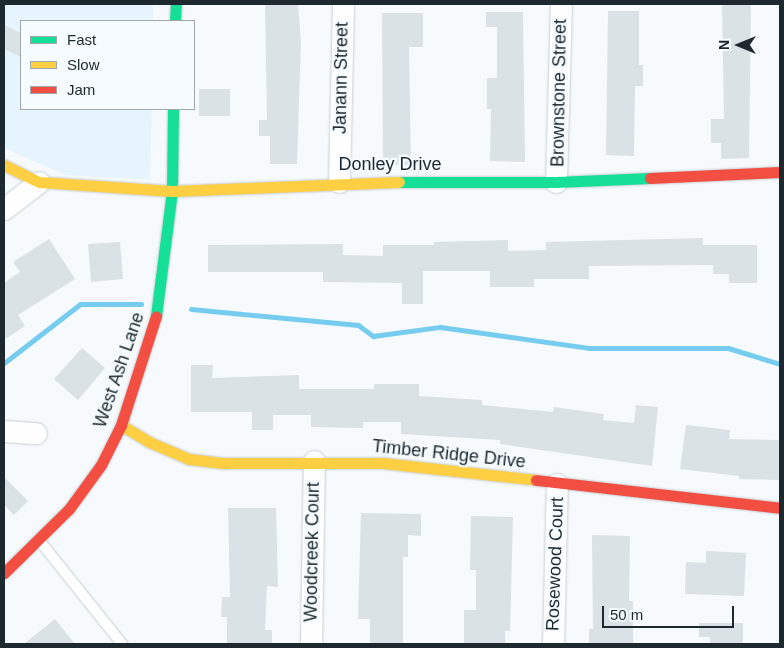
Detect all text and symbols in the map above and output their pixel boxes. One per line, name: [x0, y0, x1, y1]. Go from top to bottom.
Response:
street label: Brownstone Street: [547, 19, 571, 167]
legend: [20, 20, 195, 110]
north arrow: [714, 20, 764, 70]
street label: Janann Street: [329, 22, 353, 134]
text: Fast: [67, 31, 96, 48]
text: N: [716, 40, 732, 50]
text: Slow: [67, 56, 100, 73]
text: Jam: [67, 81, 95, 98]
street label: Donley Drive: [338, 153, 442, 175]
street label: West Ash Lane: [89, 309, 149, 431]
street label: Timber Ridge Drive: [371, 435, 527, 473]
street label: Woodcreek Court: [300, 482, 324, 622]
street label: Rosewood Court: [542, 497, 568, 631]
scale bar: [604, 596, 736, 628]
text: 50 m: [610, 606, 643, 623]

